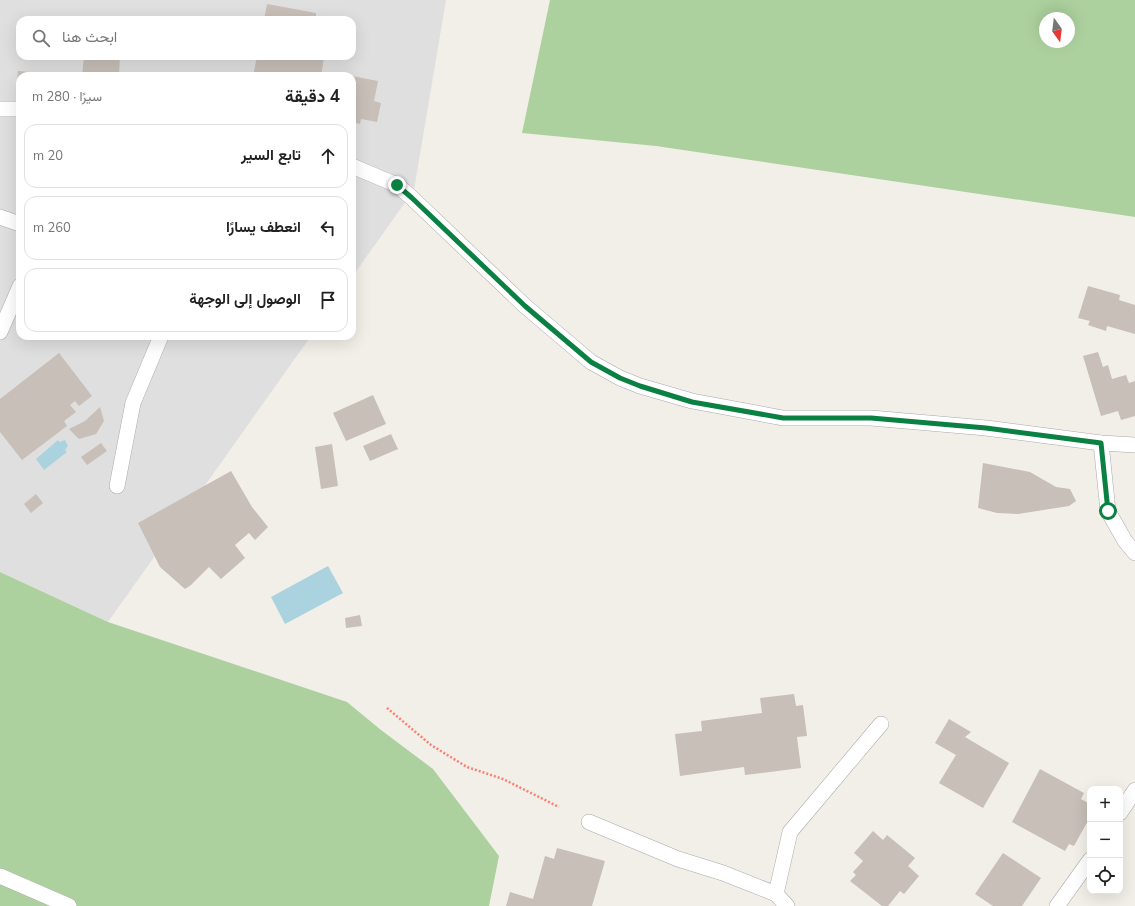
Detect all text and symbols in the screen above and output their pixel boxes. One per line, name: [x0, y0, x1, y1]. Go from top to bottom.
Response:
north arrow: [1039, 12, 1075, 48]
search box: [16, 16, 356, 60]
icon: search: [30, 27, 52, 49]
text: ابحث هنا: [62, 27, 117, 47]
text: 4 دقيقة: [285, 85, 340, 108]
text: سيرًا · 280 m: [32, 88, 102, 106]
text: تابع السير: [241, 145, 301, 165]
icon: ahead: [317, 145, 339, 167]
text: 20 m: [33, 147, 63, 165]
route end: [388, 176, 406, 194]
text: انعطف يسارًا: [226, 217, 301, 237]
icon: left: [317, 217, 339, 239]
text: 260 m: [33, 219, 71, 237]
text: الوصول إلى الوجهة: [189, 289, 301, 309]
icon: arrive: [317, 289, 339, 311]
route start: [1099, 502, 1117, 520]
map controls: [1087, 786, 1123, 894]
button: +: [1087, 786, 1123, 822]
button: −: [1087, 822, 1123, 858]
button: locate: [1087, 858, 1123, 894]

